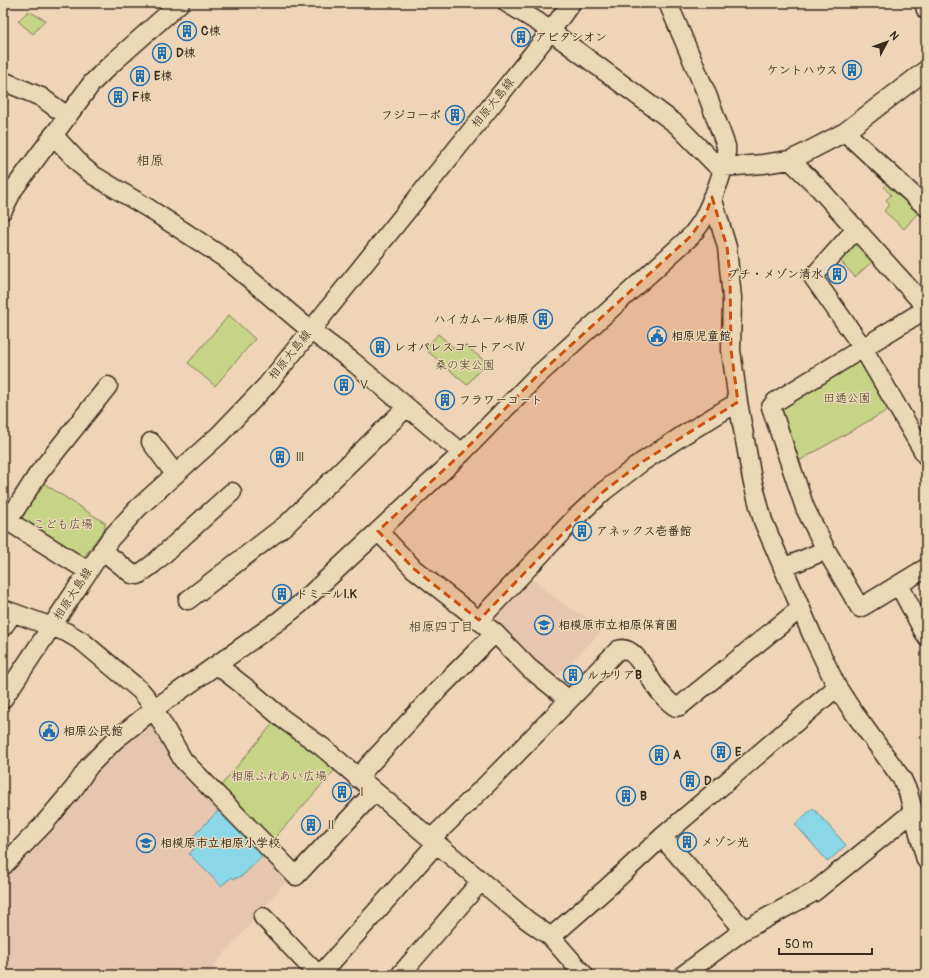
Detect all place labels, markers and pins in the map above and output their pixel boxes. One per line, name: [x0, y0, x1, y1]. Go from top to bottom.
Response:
building icon: C棟: [176, 20, 198, 42]
place label: C棟: [201, 24, 220, 39]
building icon: アビタシオン: [510, 26, 532, 48]
place label: アビタシオン: [535, 30, 607, 45]
building icon: D棟: [151, 42, 173, 64]
place label: D棟: [176, 46, 196, 61]
building icon: ケントハウス: [841, 59, 863, 81]
place label: ケントハウス: [767, 63, 838, 78]
building icon: E棟: [129, 65, 151, 87]
place label: E棟: [154, 69, 172, 84]
building icon: F棟: [107, 86, 129, 108]
place label: F棟: [132, 90, 151, 105]
building icon: フジコーポ: [444, 104, 466, 126]
place label: フジコーポ: [381, 108, 441, 123]
building icon: プチ・メゾン清水: [826, 263, 848, 285]
place label: プチ・メゾン清水: [727, 267, 824, 282]
building icon: ハイカムール相原: [532, 308, 554, 330]
place label: ハイカムール相原: [434, 312, 529, 327]
public building icon: 相原児童館: [646, 325, 668, 347]
place label: 相原児童館: [671, 329, 731, 344]
building icon: レオパレスコートアベⅣ: [369, 336, 391, 358]
place label: レオパレスコートアベⅣ: [394, 340, 526, 355]
building icon: Ⅴ: [333, 374, 355, 396]
place label: Ⅴ: [358, 378, 370, 393]
building icon: フラワーコート: [434, 389, 456, 411]
place label: フラワーコート: [459, 393, 543, 408]
building icon: Ⅲ: [269, 446, 291, 468]
place label: Ⅲ: [294, 450, 306, 465]
building icon: アネックス壱番館: [571, 520, 593, 542]
place label: アネックス壱番館: [596, 524, 692, 539]
building icon: ドミールI.K: [271, 583, 293, 605]
place label: ドミールI.K: [296, 587, 358, 602]
school or university icon: 相模原市立相原保育園: [533, 614, 555, 636]
place label: 相模原市立相原保育園: [558, 618, 678, 633]
building icon: ルナリアB: [562, 664, 584, 686]
place label: ルナリアB: [587, 668, 642, 683]
public building icon: 相原公民館: [38, 720, 60, 742]
place label: 相原公民館: [63, 724, 123, 739]
building icon: E: [710, 741, 732, 763]
building icon: A: [648, 744, 670, 766]
place label: E: [735, 745, 742, 760]
place label: A: [673, 748, 681, 763]
building icon: D: [679, 770, 701, 792]
place label: D: [704, 774, 712, 789]
building icon: Ⅰ: [331, 781, 353, 803]
place label: Ⅰ: [356, 785, 368, 800]
building icon: B: [615, 785, 637, 807]
place label: B: [640, 789, 647, 804]
building icon: Ⅱ: [300, 814, 322, 836]
place label: Ⅱ: [325, 818, 337, 833]
building icon: メゾン光: [676, 831, 698, 853]
school or university icon: 相模原市立相原小学校: [135, 832, 157, 854]
place label: メゾン光: [701, 835, 749, 850]
place label: 相模原市立相原小学校: [160, 836, 280, 851]

